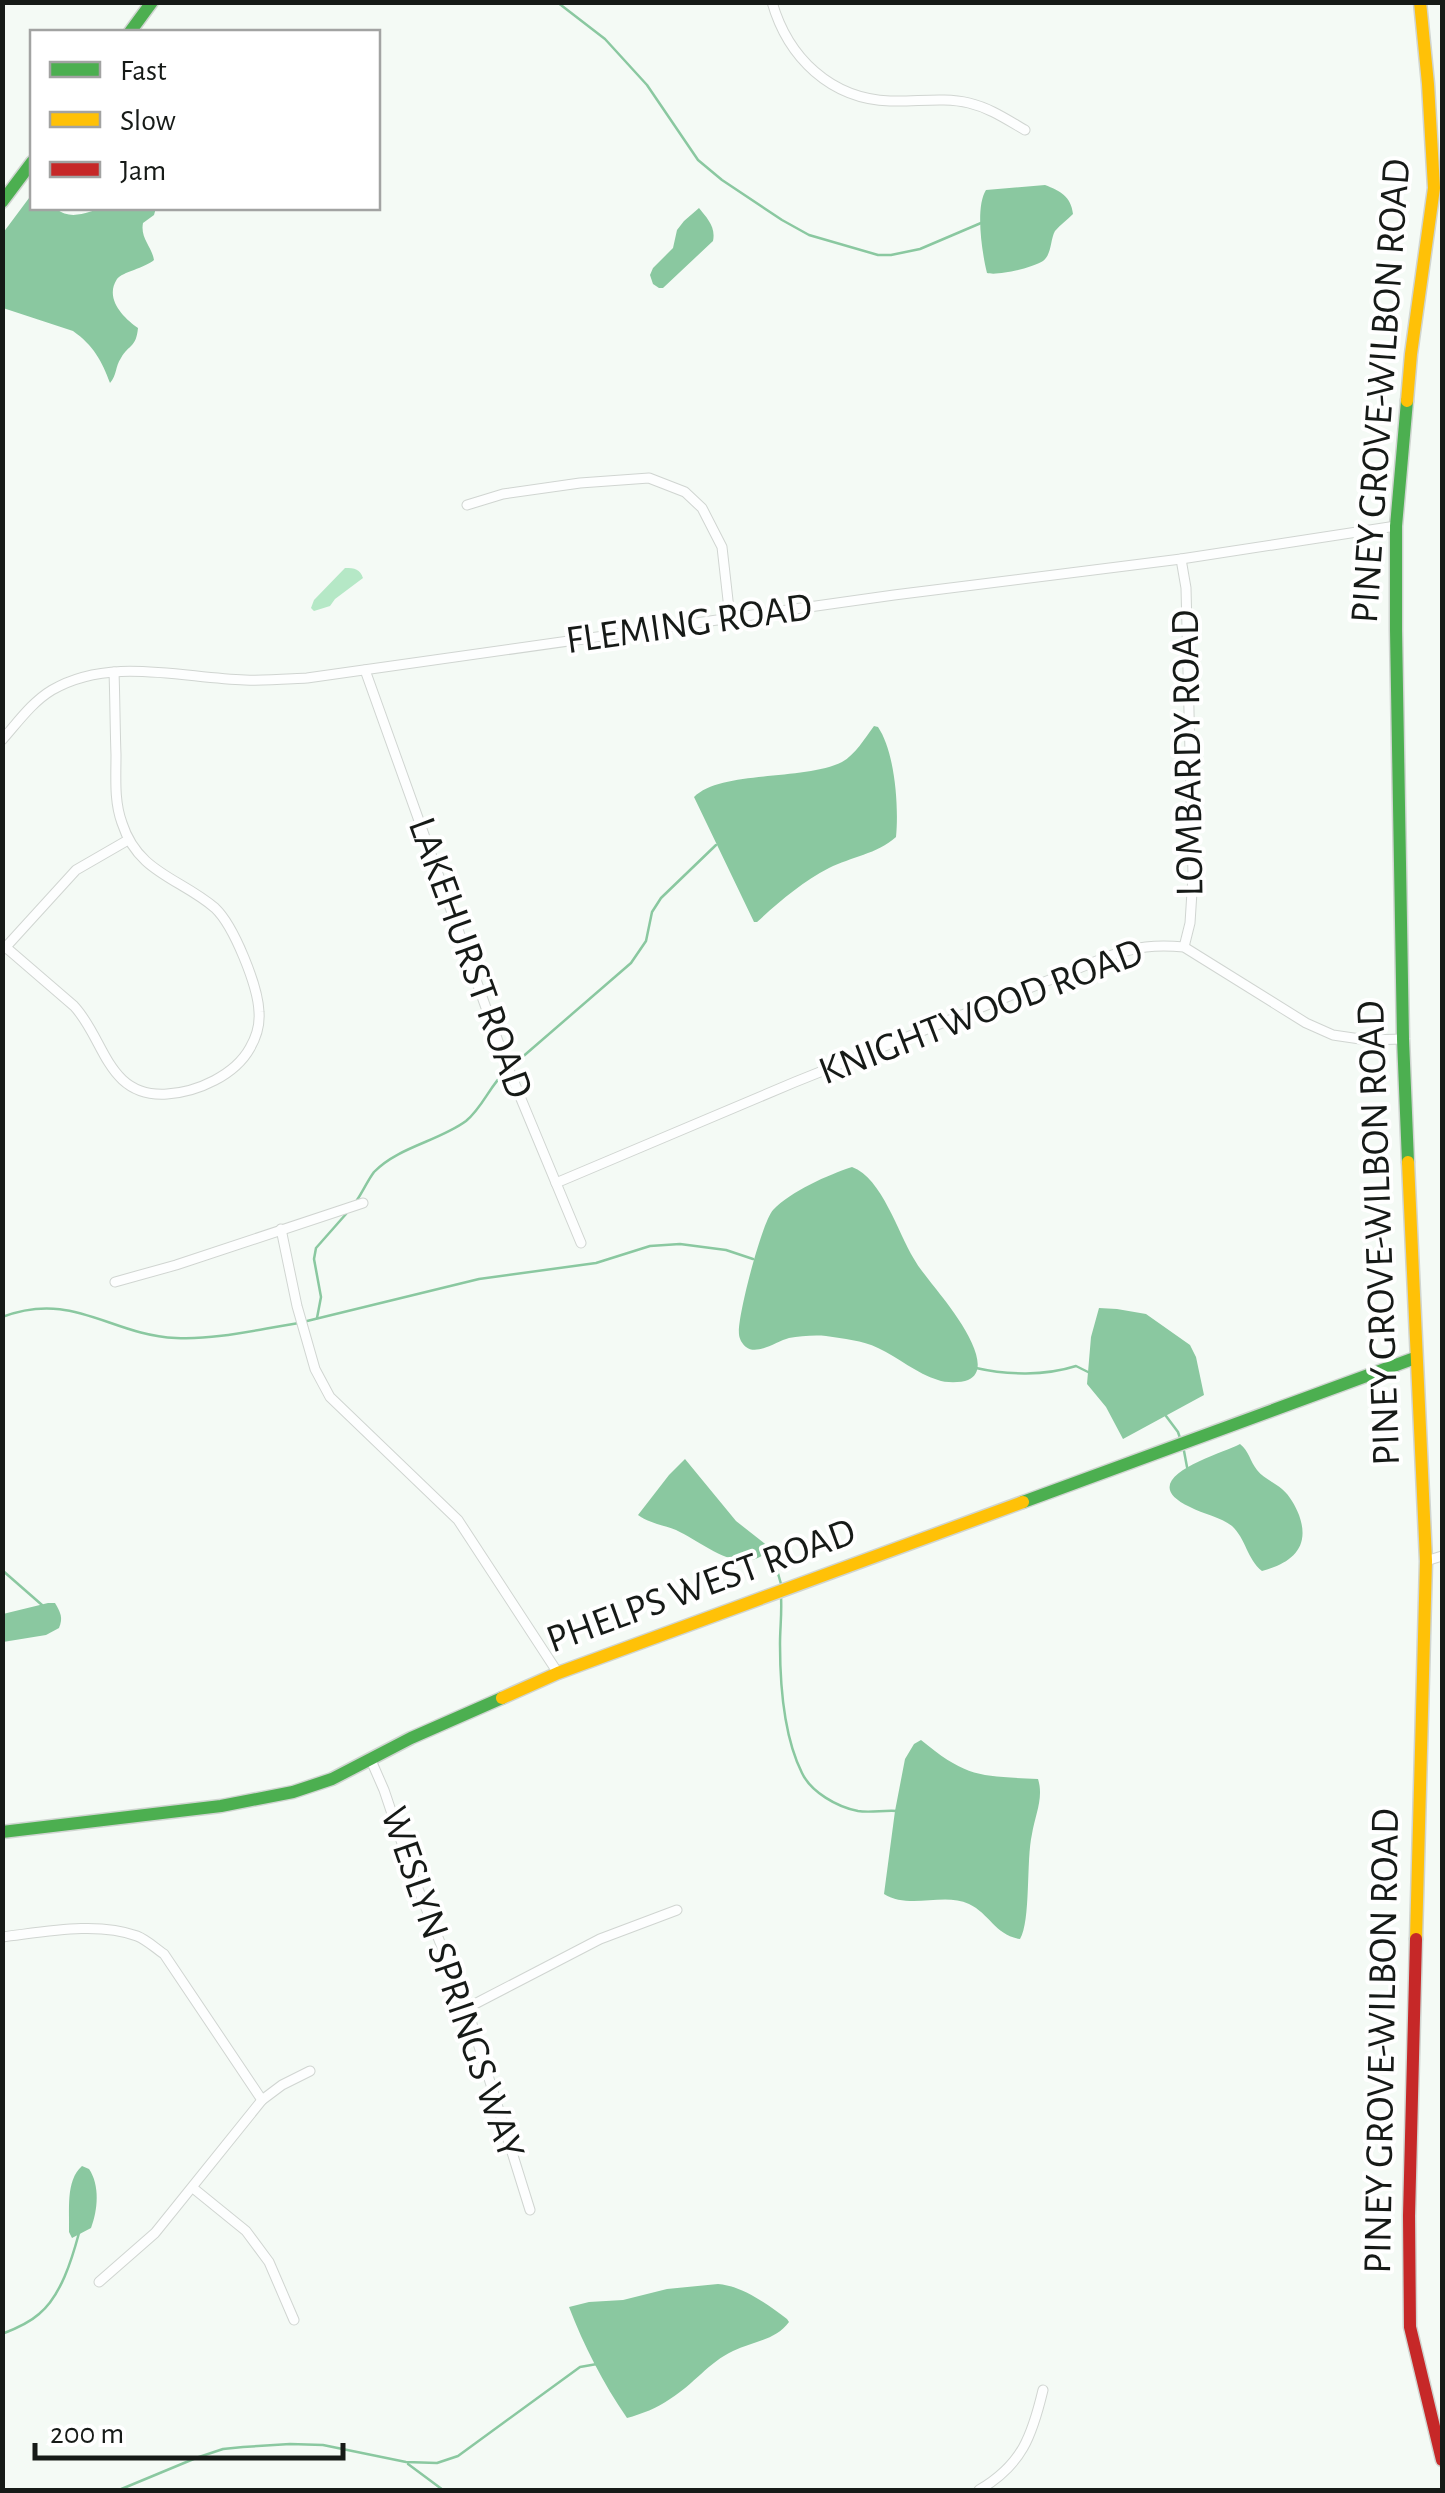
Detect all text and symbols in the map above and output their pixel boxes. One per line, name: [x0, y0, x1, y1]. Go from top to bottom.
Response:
legend: [30, 30, 380, 210]
text: Fast: [120, 56, 167, 86]
text: Slow: [120, 106, 176, 136]
text: Jam: [120, 156, 166, 186]
street label: PINEY GROVE-WILBON ROAD: [1345, 157, 1417, 625]
street label: FLEMING ROAD: [563, 587, 815, 661]
street label: LOMBARDY ROAD: [1166, 609, 1210, 897]
street label: LAKEHURST ROAD: [401, 812, 539, 1104]
street label: KNIGHTWOOD ROAD: [813, 932, 1149, 1092]
street label: PINEY GROVE-WILBON ROAD: [1351, 1000, 1407, 1466]
street label: PHELPS WEST ROAD: [541, 1512, 861, 1660]
street label: WESLYN SPRINGS WAY: [373, 1802, 531, 2164]
street label: PINEY GROVE-WILBON ROAD: [1358, 1808, 1406, 2274]
scale bar: [35, 2398, 342, 2460]
text: 200 m: [50, 2419, 124, 2449]

